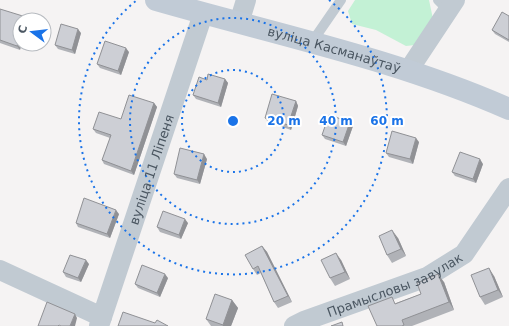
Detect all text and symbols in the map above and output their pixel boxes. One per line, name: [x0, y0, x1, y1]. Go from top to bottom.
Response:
north arrow: [12, 12, 52, 52]
street label: вуліца Касманаўтаў: [266, 23, 403, 76]
text: С: [15, 24, 30, 35]
street label: вуліца 11 Ліпеня: [126, 112, 177, 226]
centre of rings: [226, 114, 240, 128]
text: 20 m: [267, 114, 301, 128]
text: 40 m: [319, 114, 353, 128]
text: 60 m: [370, 114, 404, 128]
street label: Прамысловы завулак: [325, 249, 465, 320]

